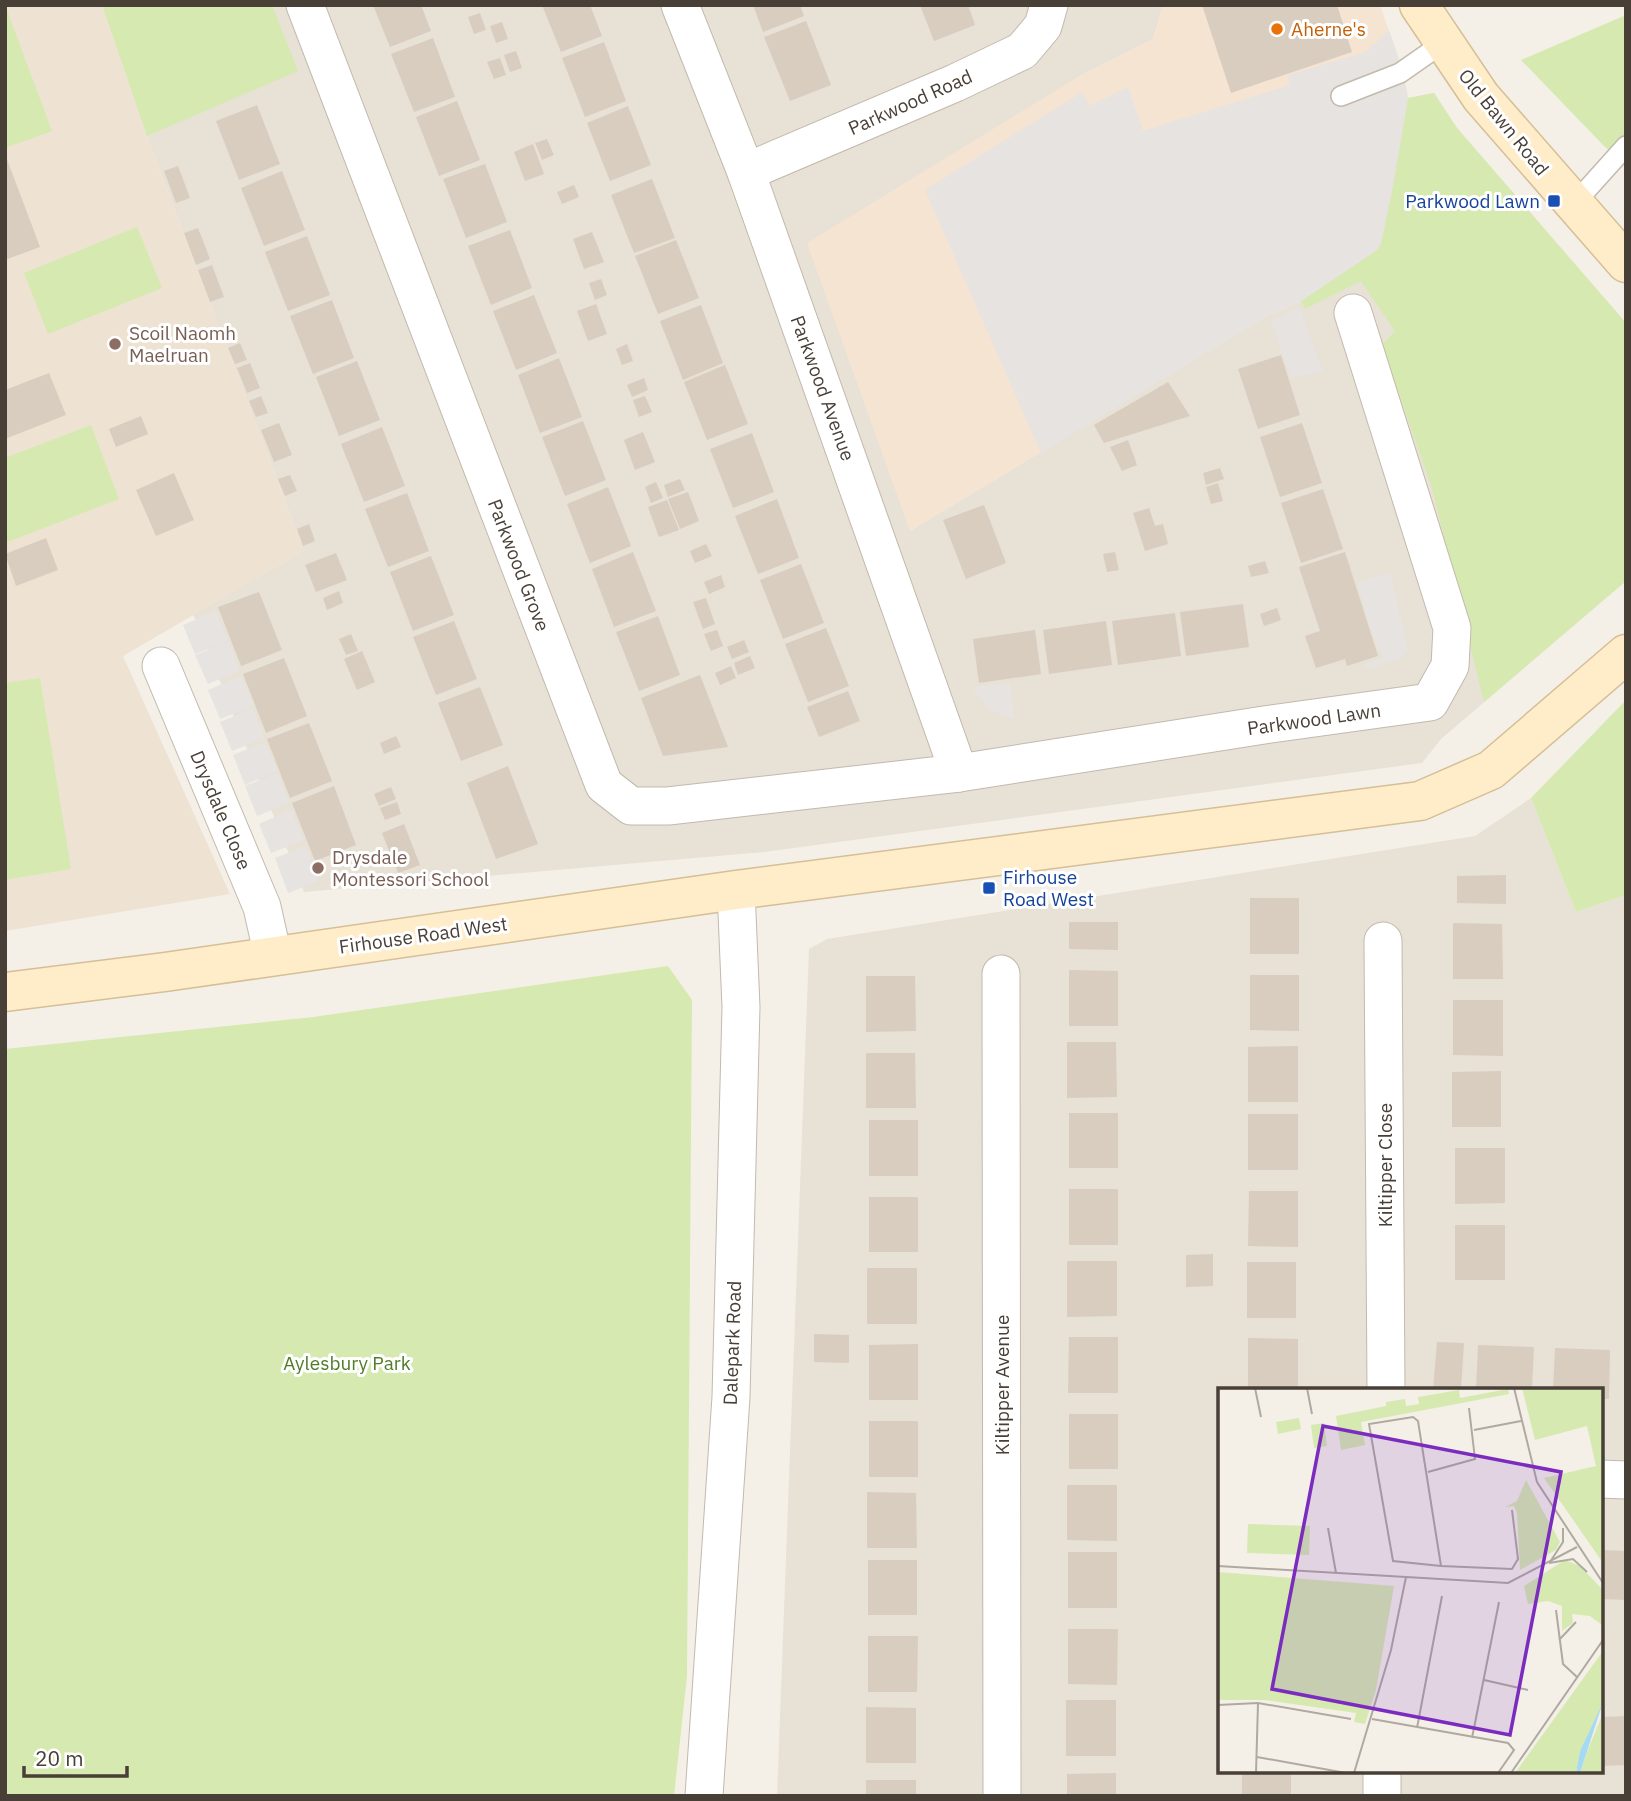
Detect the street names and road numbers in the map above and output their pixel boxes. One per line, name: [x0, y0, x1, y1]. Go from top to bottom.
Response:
street label: Parkwood Road: [844, 64, 976, 140]
street label: Old Bawn Road: [1454, 64, 1554, 180]
street label: Parkwood Avenue: [786, 312, 860, 464]
street label: Parkwood Grove: [483, 495, 555, 635]
street label: Parkwood Lawn: [1246, 698, 1382, 740]
street label: Drysdale Close: [185, 747, 257, 873]
street label: Firhouse Road West: [337, 911, 509, 959]
street label: Kiltipper Close: [1373, 1103, 1397, 1227]
street label: Dalepark Road: [718, 1280, 746, 1406]
street label: Kiltipper Avenue: [990, 1315, 1014, 1455]

